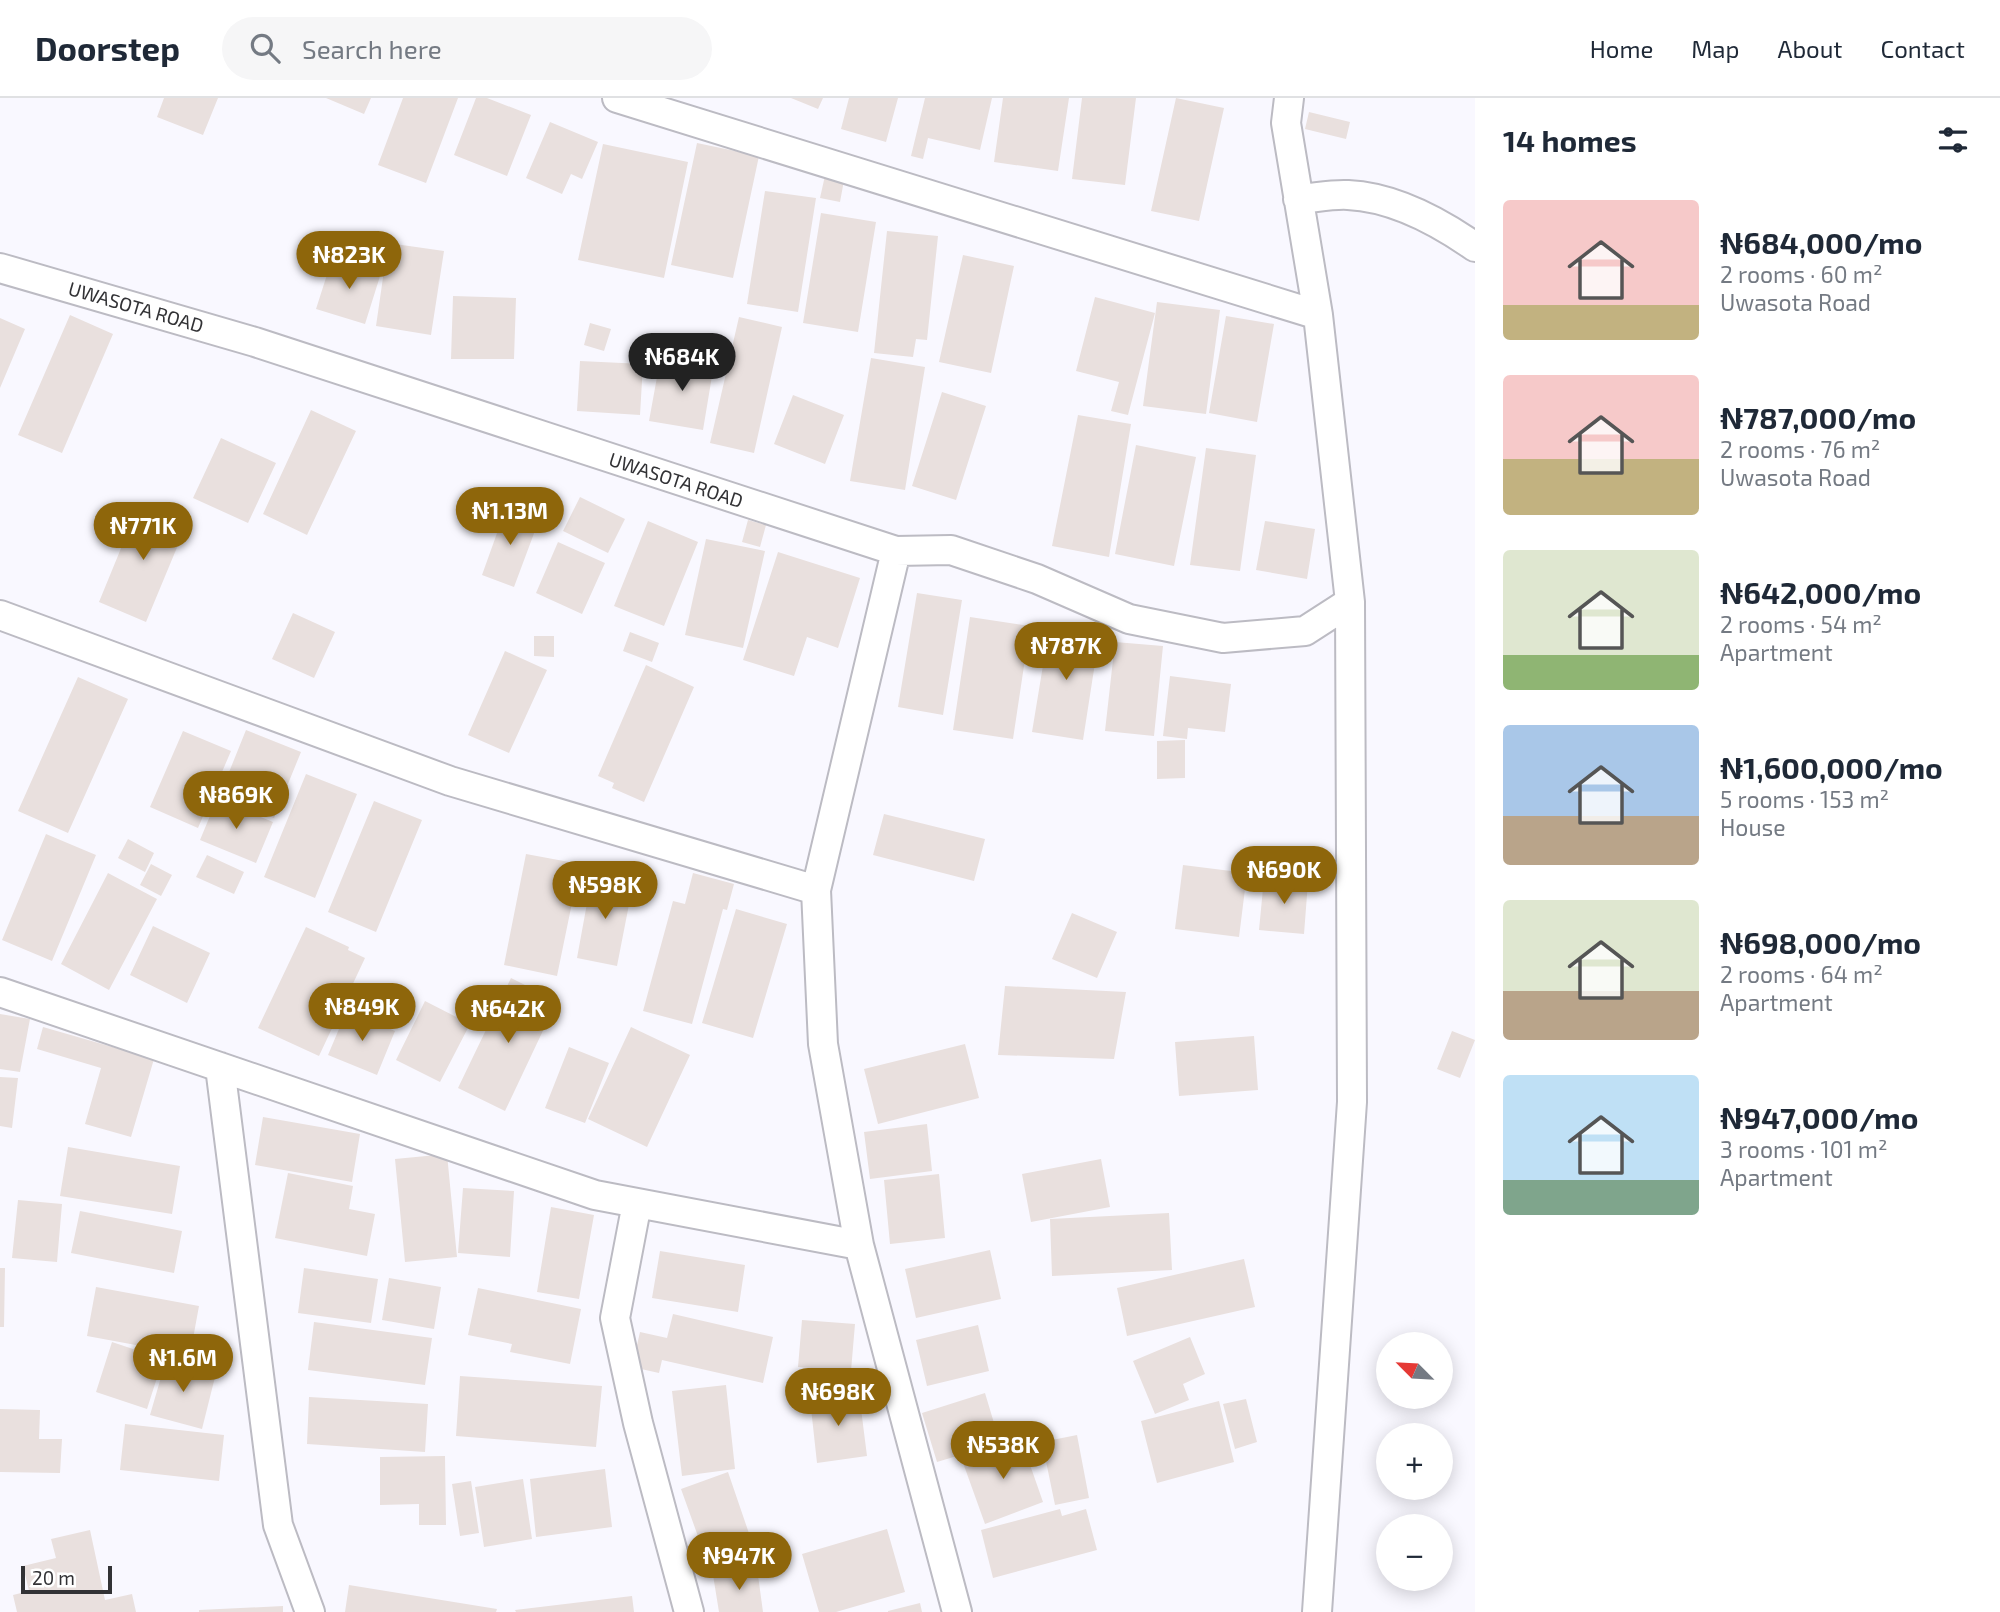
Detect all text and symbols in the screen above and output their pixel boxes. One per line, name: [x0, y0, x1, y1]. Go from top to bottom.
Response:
search box: [222, 17, 712, 80]
text: Doorstep: [35, 28, 180, 68]
icon: search: [246, 29, 284, 67]
text: Search here: [302, 33, 442, 64]
text: Home: [1590, 34, 1653, 63]
text: Map: [1691, 34, 1739, 63]
text: About: [1777, 34, 1843, 63]
text: Contact: [1881, 34, 1965, 63]
icon: filters: [1934, 121, 1972, 159]
text: 14 homes: [1503, 122, 1637, 158]
text: ₦684,000/mo: [1720, 224, 1923, 260]
icon: home: [1559, 228, 1643, 312]
pin: ₦823K: [300, 232, 398, 291]
text: ₦823K: [312, 240, 386, 268]
text: 2 rooms · 60 m²: [1720, 260, 1882, 288]
street label: UWASOTA ROAD: [66, 276, 206, 337]
text: Uwasota Road: [1720, 288, 1871, 316]
pin: ₦684K: [633, 334, 731, 393]
text: ₦684K: [645, 342, 719, 370]
text: ₦787,000/mo: [1720, 399, 1916, 435]
icon: home: [1559, 403, 1643, 487]
text: 2 rooms · 76 m²: [1720, 435, 1880, 463]
street label: UWASOTA ROAD: [606, 447, 746, 512]
text: Uwasota Road: [1720, 463, 1871, 491]
pin: ₦1.13M: [453, 488, 567, 547]
text: ₦1.13M: [472, 496, 548, 524]
pin: ₦771K: [94, 503, 192, 562]
text: ₦771K: [110, 511, 176, 539]
text: ₦642,000/mo: [1720, 574, 1921, 610]
icon: home: [1559, 578, 1643, 662]
text: 2 rooms · 54 m²: [1720, 610, 1882, 638]
pin: ₦787K: [1017, 622, 1115, 682]
text: ₦787K: [1031, 631, 1101, 659]
text: Apartment: [1720, 638, 1833, 666]
text: ₦1,600,000/mo: [1720, 749, 1943, 785]
icon: home: [1559, 753, 1643, 837]
pin: ₦869K: [187, 772, 285, 831]
text: ₦869K: [199, 780, 273, 808]
text: 5 rooms · 153 m²: [1720, 785, 1889, 813]
text: House: [1720, 813, 1786, 841]
pin: ₦690K: [1235, 846, 1333, 906]
text: ₦690K: [1247, 855, 1321, 883]
pin: ₦598K: [556, 862, 654, 921]
text: ₦598K: [569, 870, 641, 898]
text: ₦698,000/mo: [1720, 924, 1921, 960]
icon: home: [1559, 928, 1643, 1012]
text: 2 rooms · 64 m²: [1720, 960, 1883, 988]
pin: ₦849K: [313, 984, 411, 1043]
pin: ₦642K: [459, 986, 557, 1045]
text: Apartment: [1720, 988, 1833, 1016]
text: ₦849K: [325, 992, 399, 1020]
text: ₦642K: [471, 994, 545, 1022]
text: ₦947,000/mo: [1720, 1099, 1918, 1135]
icon: home: [1559, 1103, 1643, 1187]
text: 3 rooms · 101 m²: [1720, 1135, 1887, 1163]
text: Apartment: [1720, 1163, 1833, 1191]
north arrow: [1376, 1332, 1452, 1409]
map controls: [1376, 1332, 1453, 1591]
pin: ₦1.6M: [134, 1334, 232, 1394]
text: ₦1.6M: [149, 1343, 217, 1371]
pin: ₦698K: [789, 1368, 887, 1428]
text: ₦698K: [801, 1377, 875, 1405]
pin: ₦538K: [954, 1422, 1052, 1481]
button: +: [1376, 1423, 1453, 1500]
text: ₦538K: [967, 1430, 1039, 1458]
button: −: [1376, 1514, 1453, 1591]
pin: ₦947K: [690, 1532, 788, 1592]
text: ₦947K: [703, 1541, 775, 1569]
scale bar: [21, 1563, 112, 1595]
text: 20 m: [32, 1566, 75, 1589]

